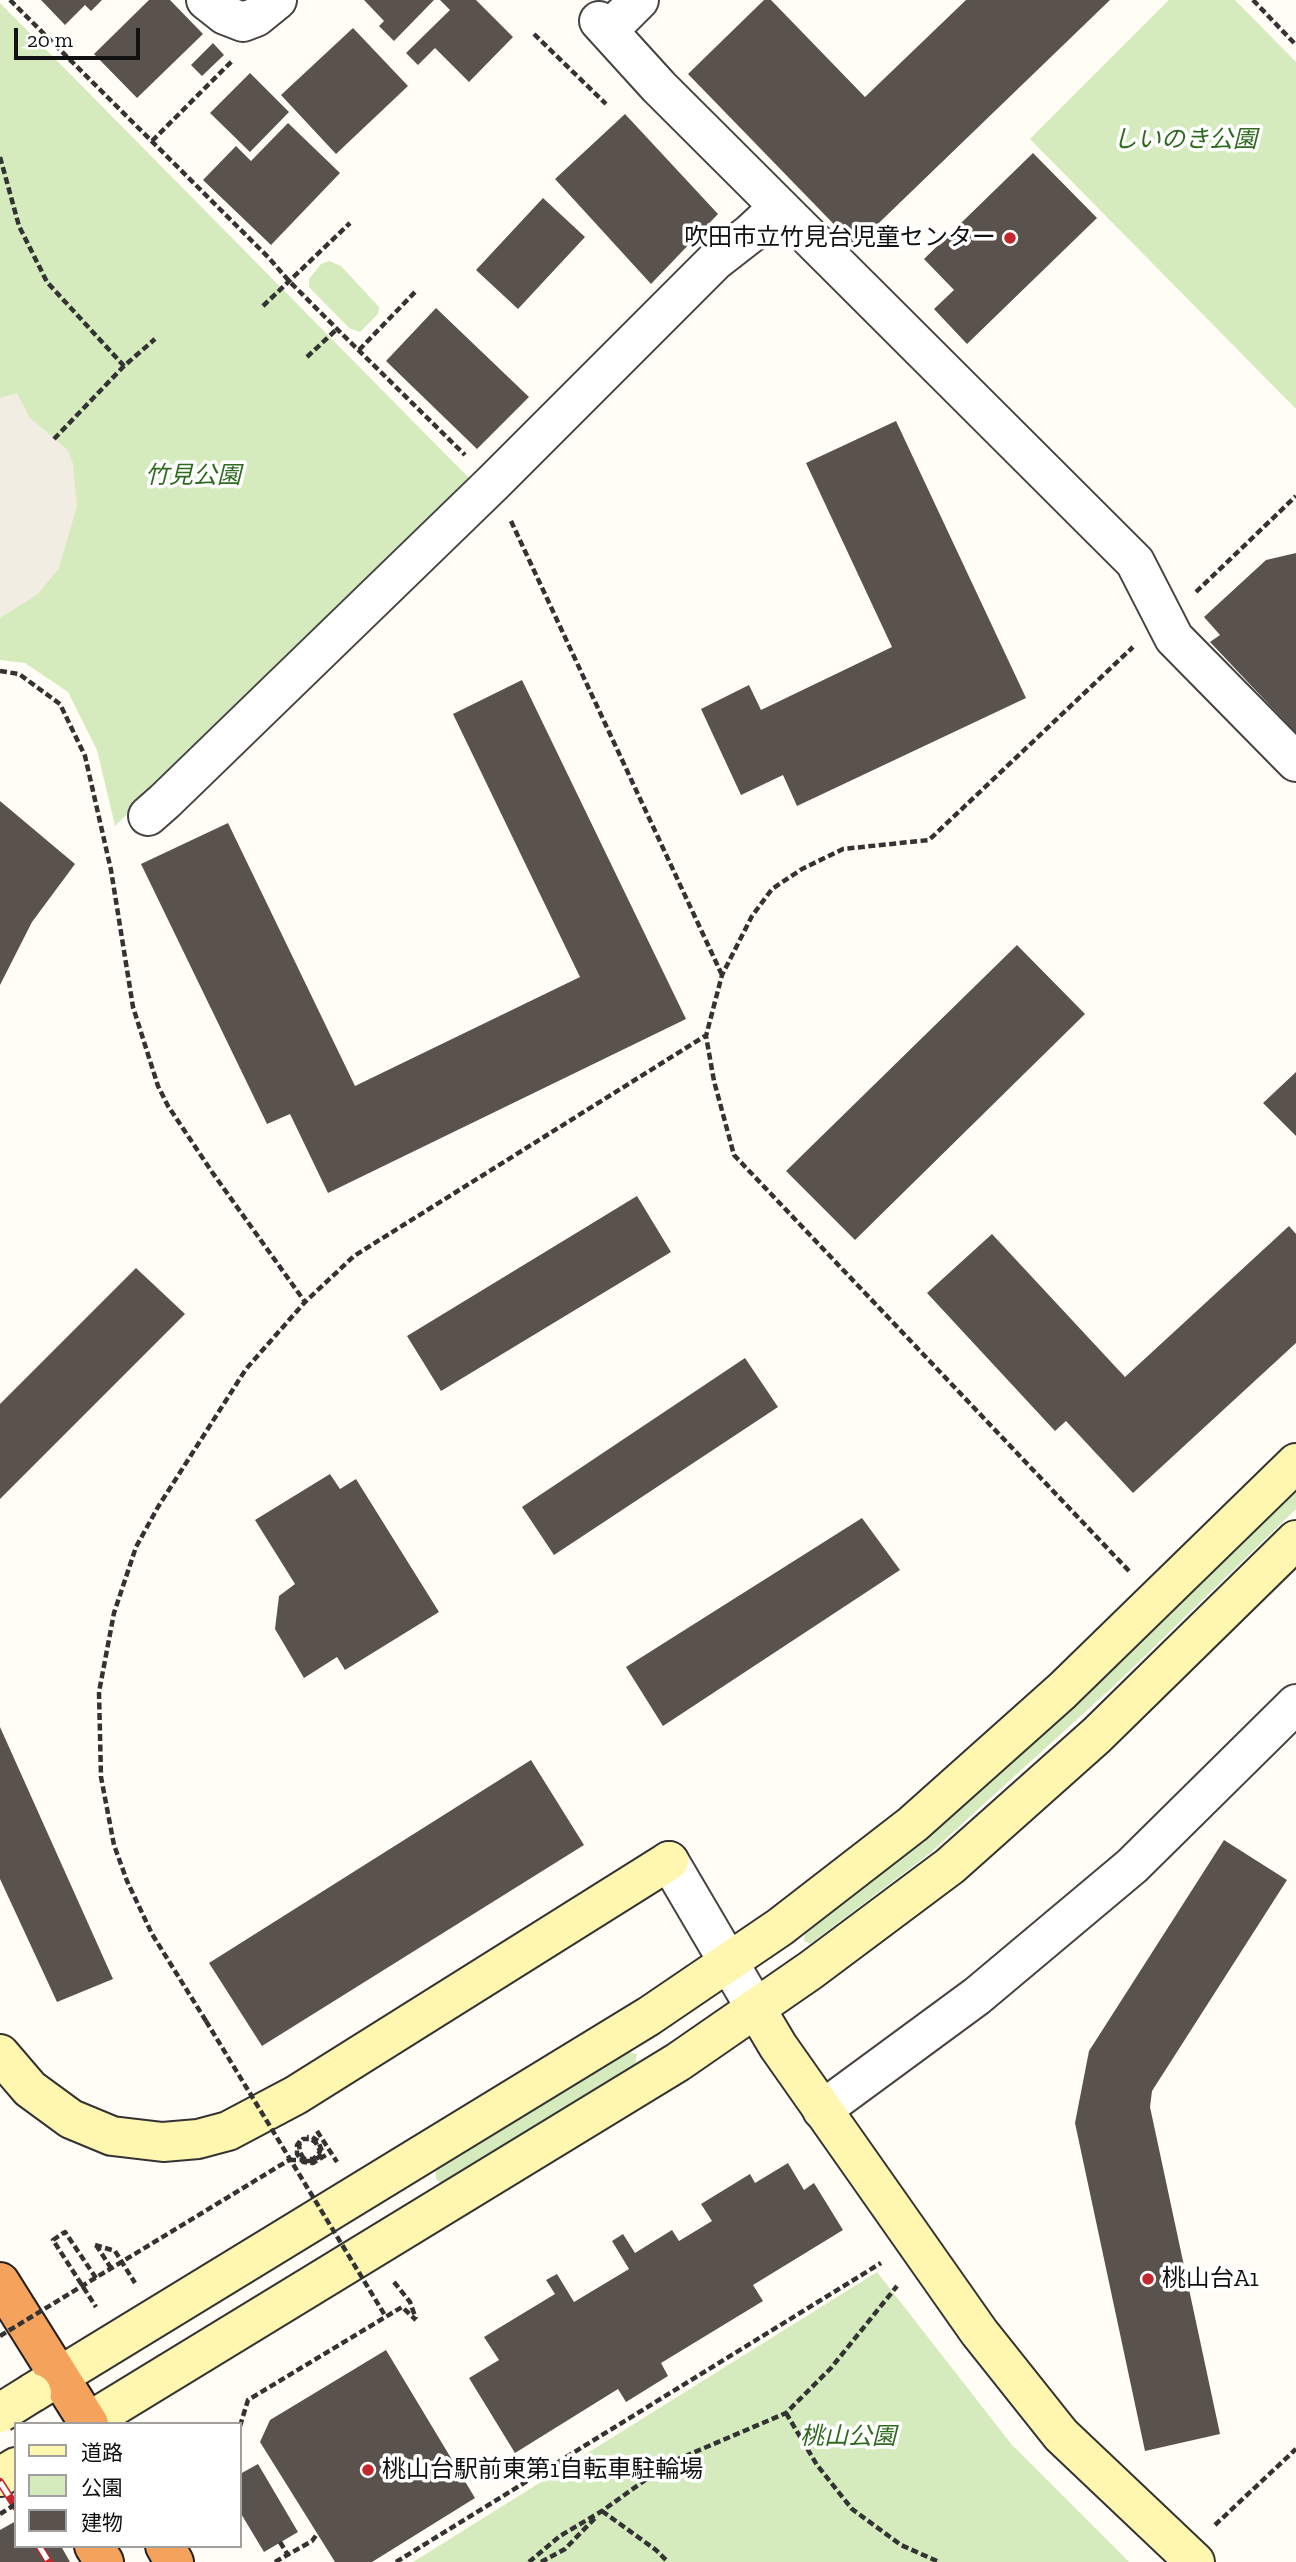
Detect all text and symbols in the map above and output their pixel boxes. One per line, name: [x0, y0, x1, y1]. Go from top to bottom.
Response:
scale bar: [18, 14, 144, 58]
text: 20 m: [27, 27, 73, 52]
park label: しいのき公園: [1113, 126, 1257, 154]
place label: 吹田市立竹見台児童センター: [684, 224, 996, 252]
marker: 吹田市立竹見台児童センター: [1002, 230, 1018, 246]
park label: 竹見公園: [145, 462, 241, 490]
place label: 桃山台A1: [1162, 2265, 1259, 2293]
marker: 桃山台A1: [1140, 2271, 1156, 2287]
legend: [14, 2422, 242, 2548]
park label: 桃山公園: [800, 2423, 896, 2451]
text: 道路: [81, 2440, 123, 2465]
place label: 桃山台駅前東第1自転車駐輪場: [382, 2456, 703, 2484]
marker: 桃山台駅前東第1自転車駐輪場: [360, 2462, 376, 2478]
text: 公園: [81, 2475, 123, 2500]
text: 建物: [81, 2510, 123, 2535]

